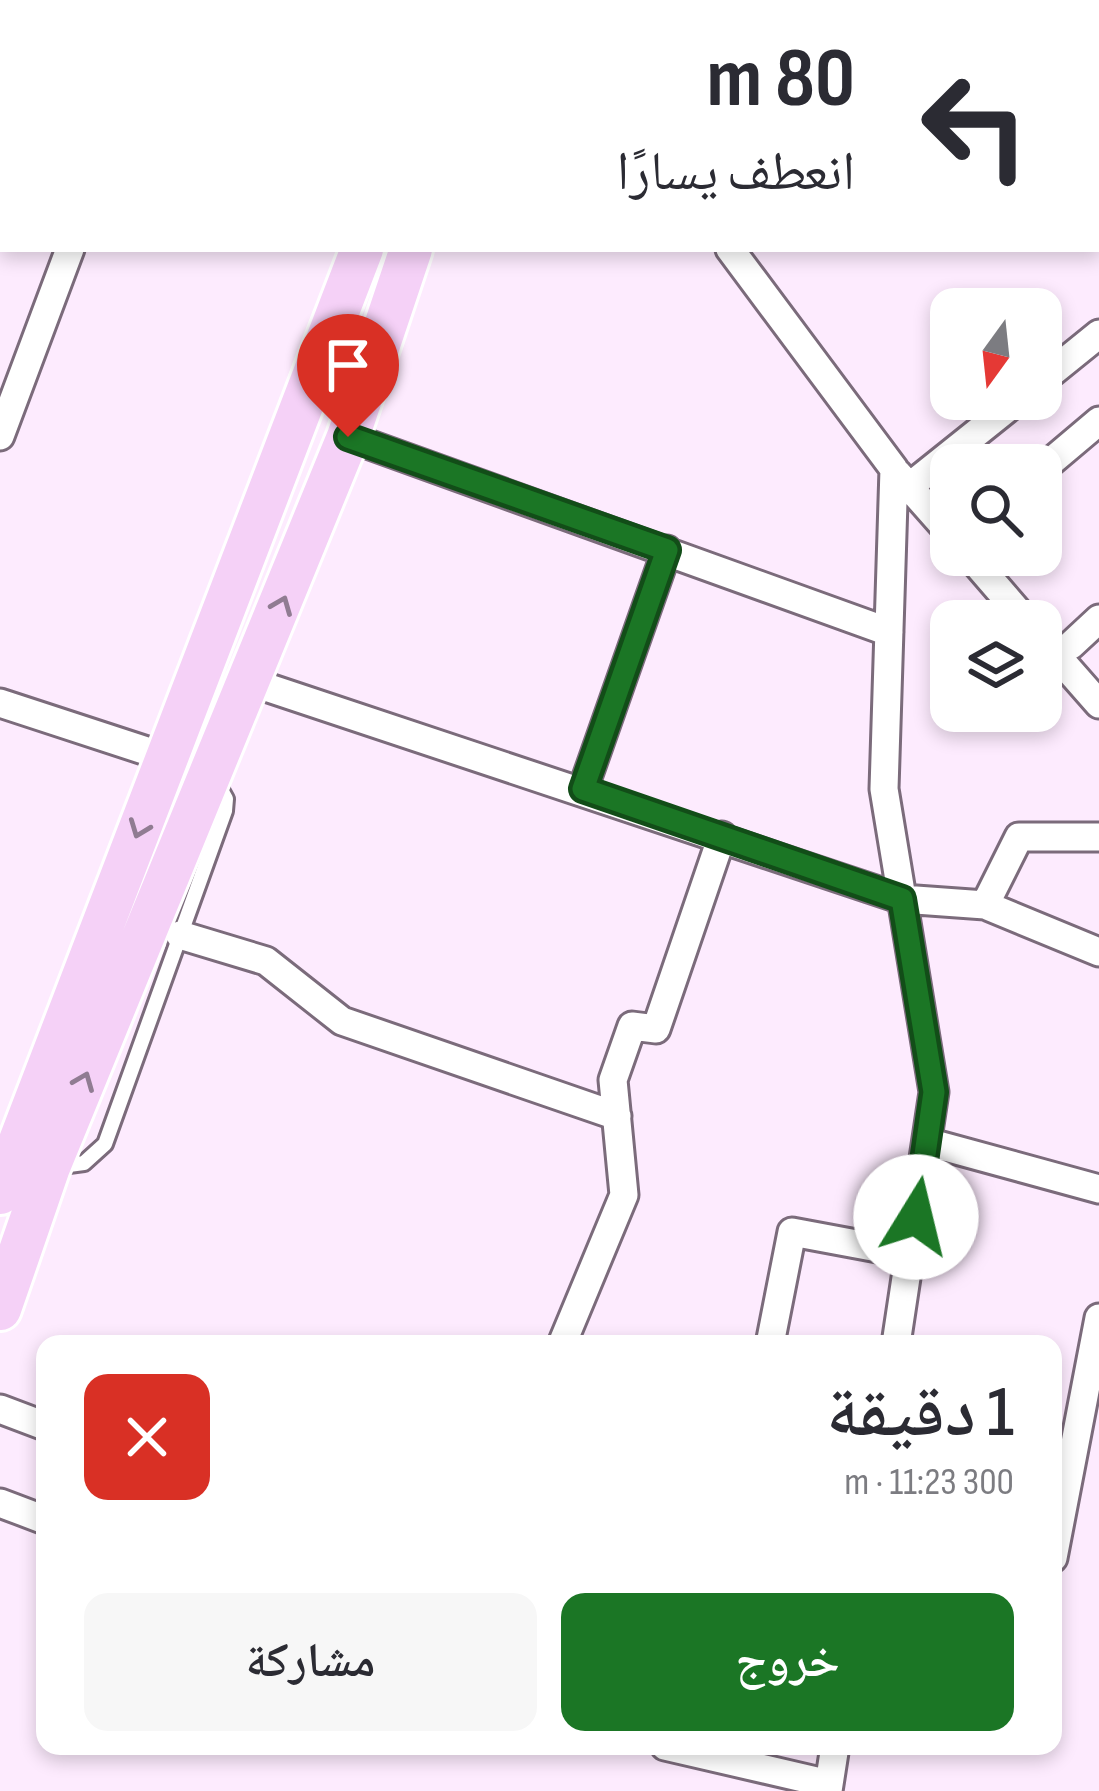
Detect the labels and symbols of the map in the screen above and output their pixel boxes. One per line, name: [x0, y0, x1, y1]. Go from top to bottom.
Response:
north arrow: [930, 288, 1062, 420]
pin: [297, 314, 399, 437]
one-way arrow: [267, 595, 292, 616]
one-way arrow: [128, 817, 153, 838]
one-way arrow: [70, 1072, 95, 1093]
position arrow: [853, 1154, 979, 1280]

